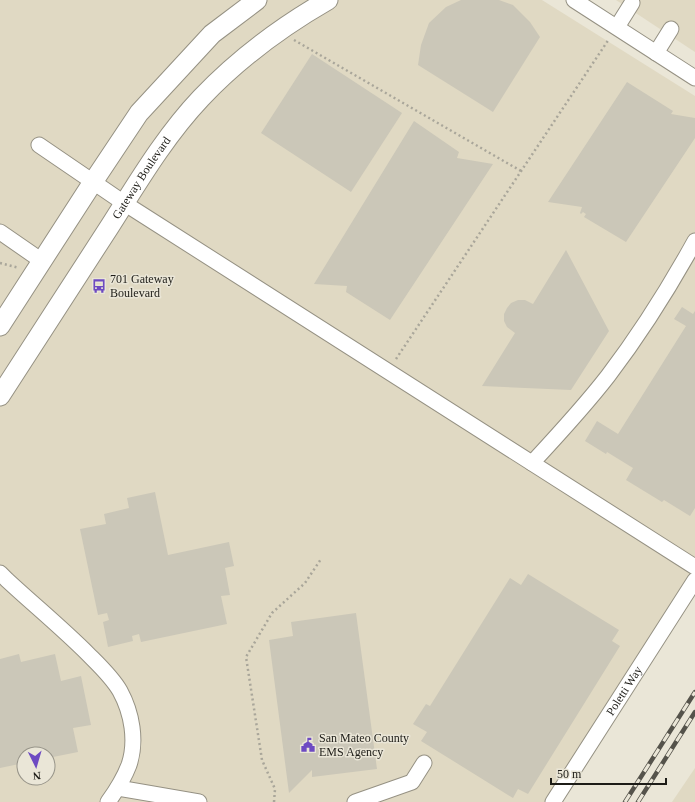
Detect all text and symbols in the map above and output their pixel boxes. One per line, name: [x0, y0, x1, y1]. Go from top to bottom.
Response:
street label: Gateway Boulevard: [109, 134, 174, 222]
place label: 701 Gateway Boulevard: [110, 272, 174, 300]
bus stop icon: 701 Gateway Boulevard: [91, 278, 107, 294]
street label: Poletti Way: [603, 663, 645, 718]
place label: San Mateo County EMS Agency: [319, 731, 409, 759]
public building icon: San Mateo County EMS Agency: [300, 737, 316, 753]
north arrow: [16, 746, 56, 786]
scale bar: [551, 760, 666, 786]
text: 50 m: [557, 767, 582, 781]
text: N: [32, 770, 41, 782]

